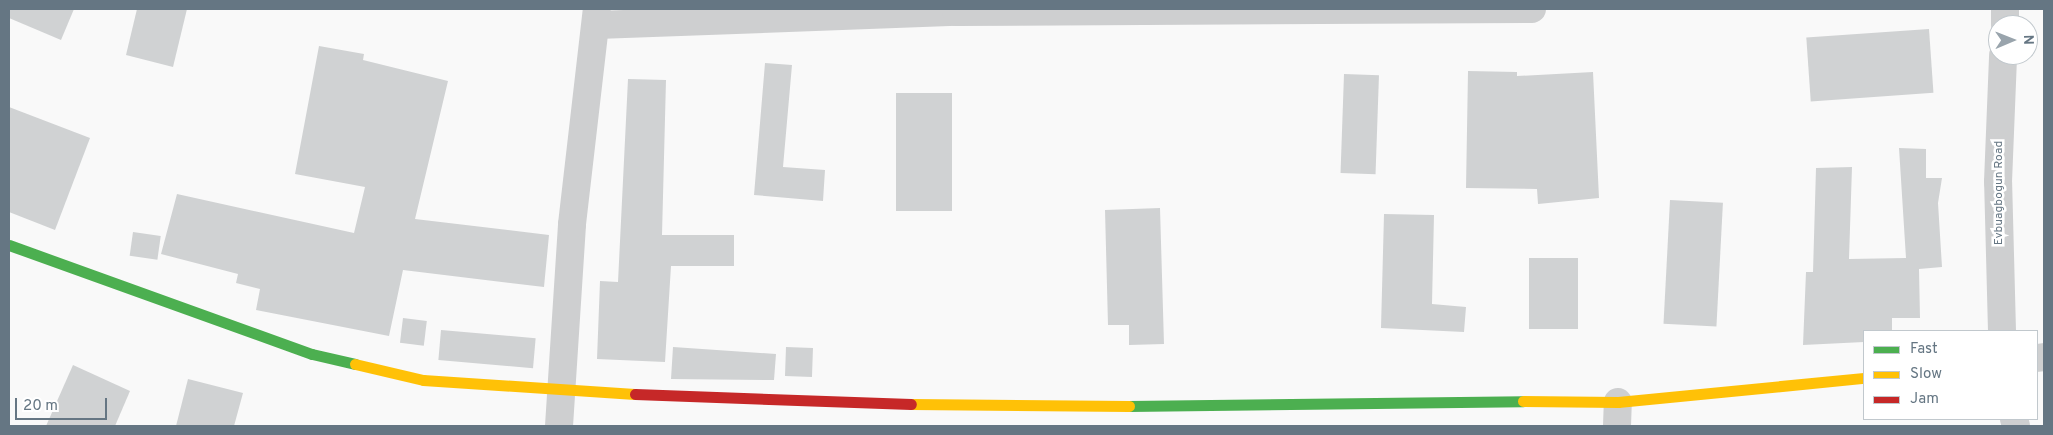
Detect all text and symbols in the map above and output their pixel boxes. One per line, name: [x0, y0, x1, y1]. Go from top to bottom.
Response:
north arrow: [1988, 15, 2038, 65]
text: N: [2019, 35, 2036, 45]
street label: Evbuagbogun Road: [1993, 141, 2007, 245]
legend: [1863, 330, 2038, 420]
text: Fast: [1910, 340, 1938, 359]
text: Slow: [1910, 365, 1942, 384]
scale bar: [18, 388, 110, 420]
text: Jam: [1910, 390, 1939, 409]
text: 20 m: [23, 397, 58, 416]

